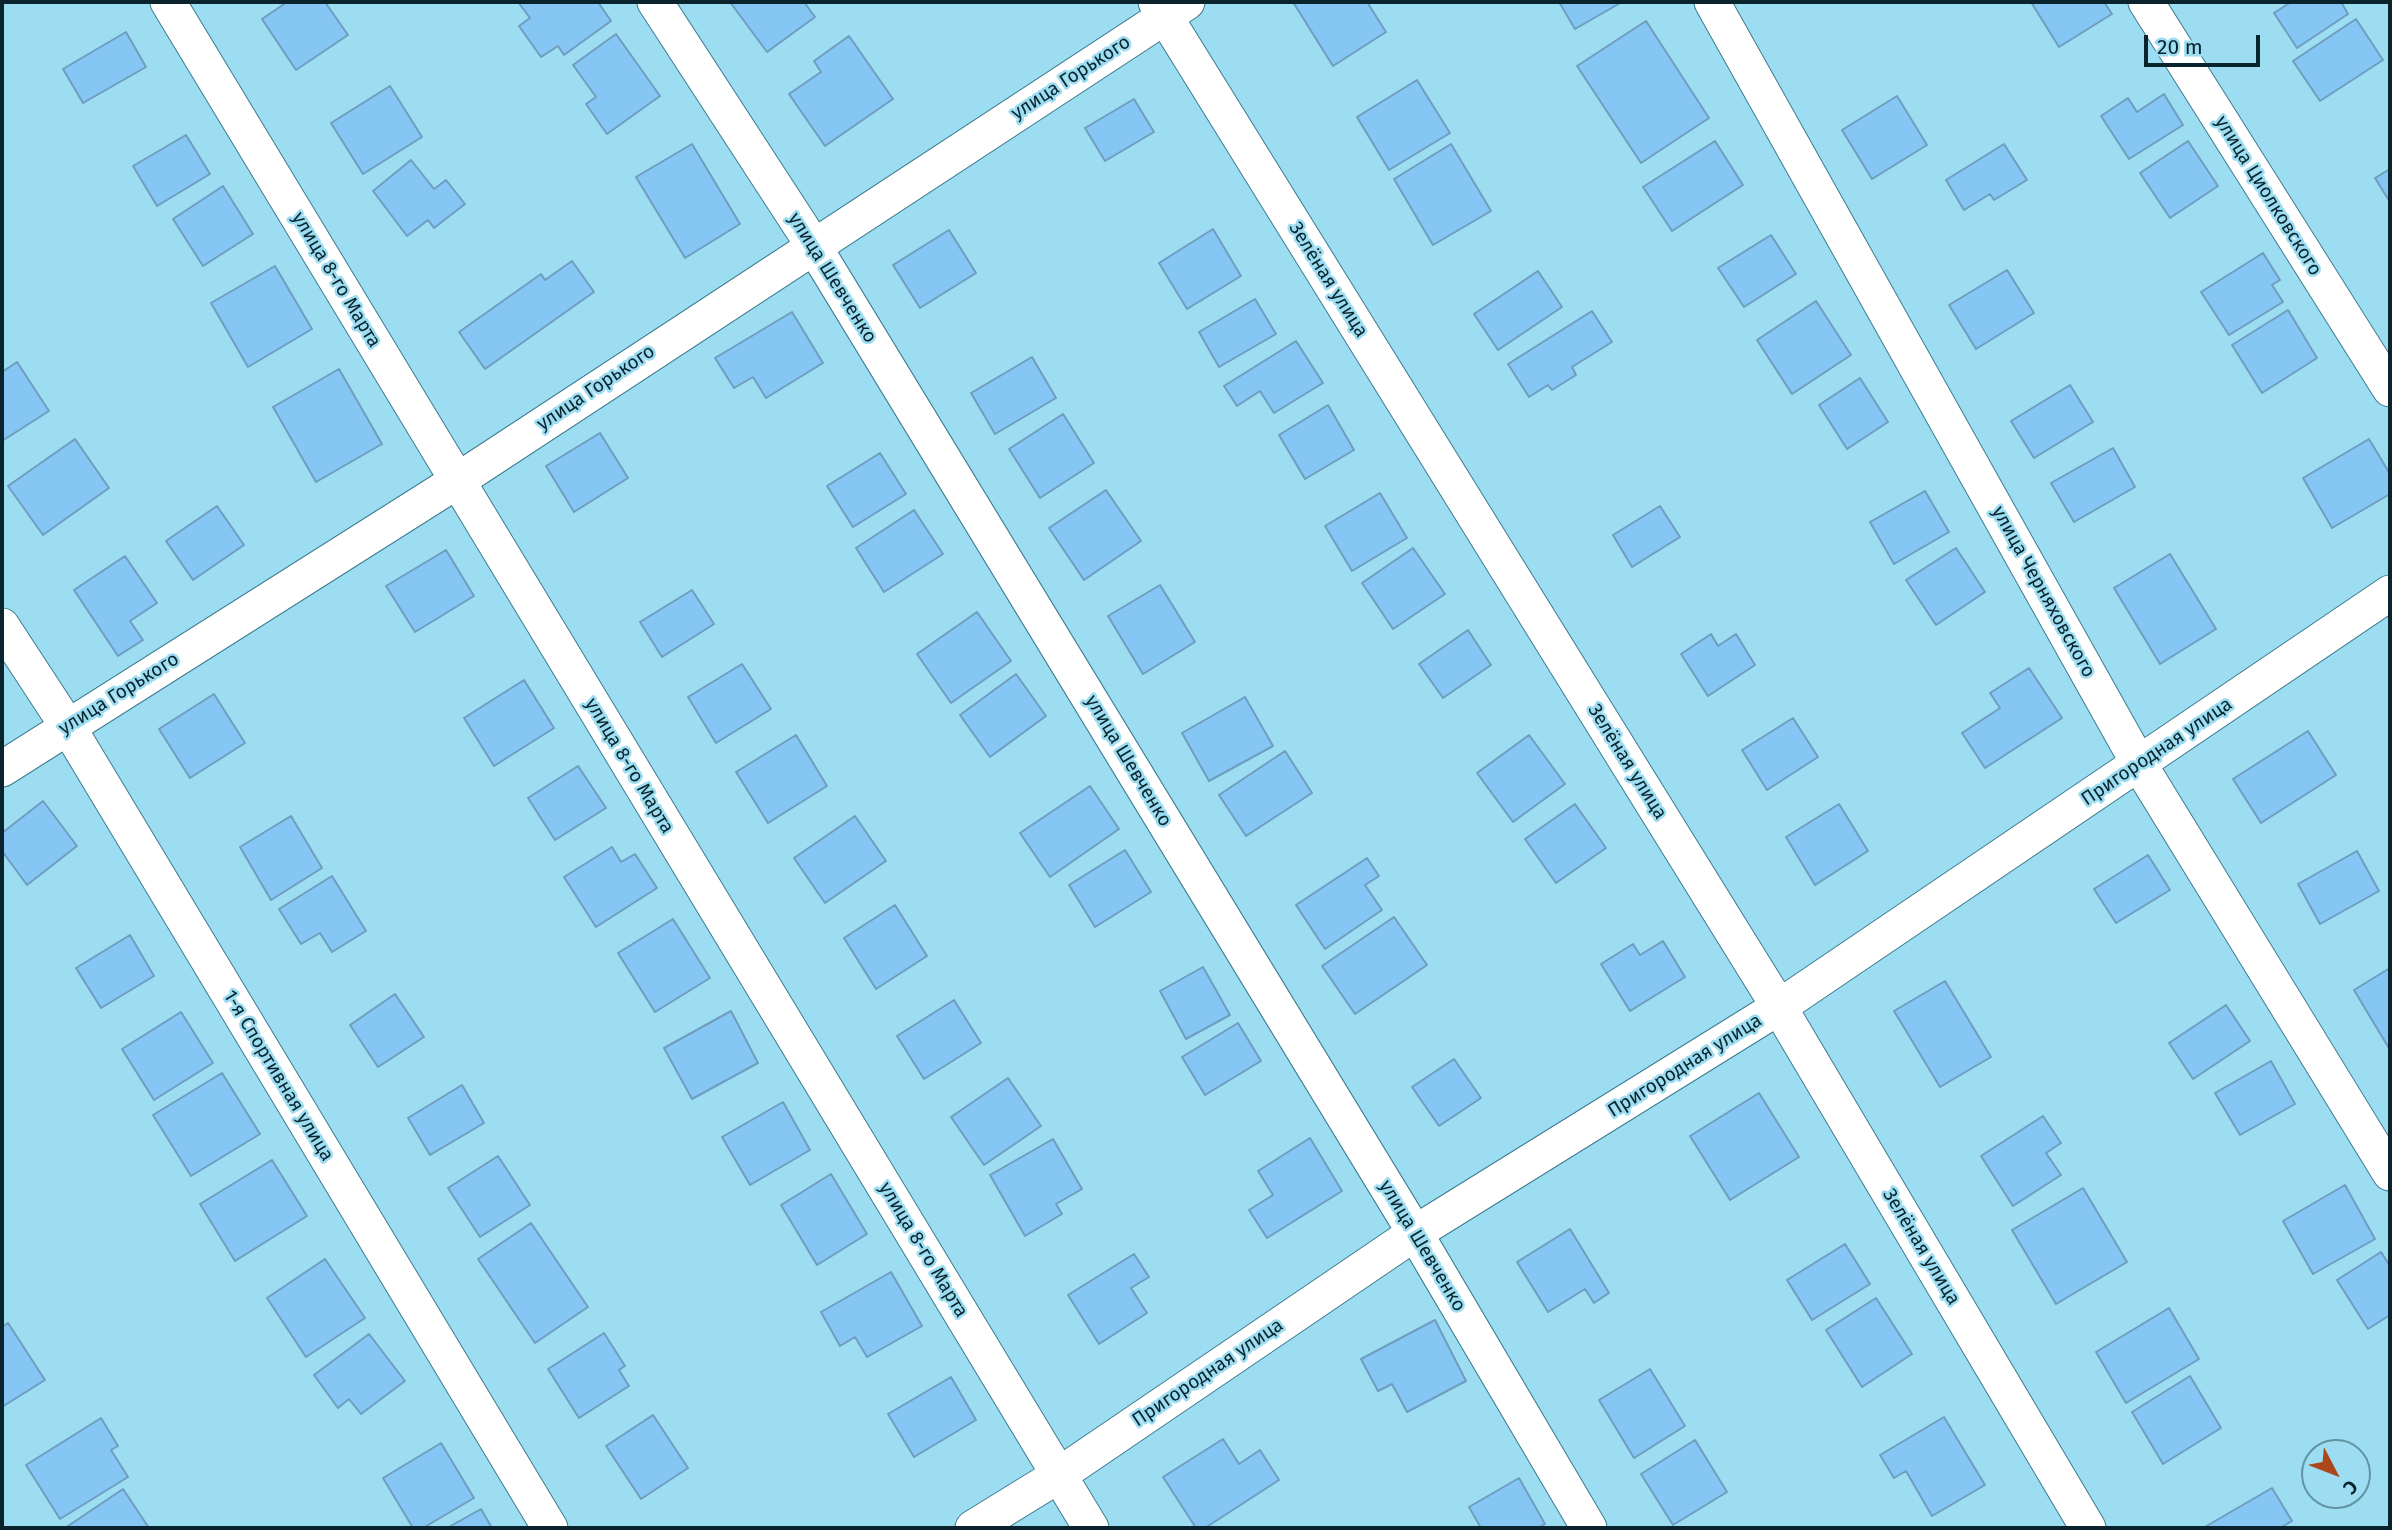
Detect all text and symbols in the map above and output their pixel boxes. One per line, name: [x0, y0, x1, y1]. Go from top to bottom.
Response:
scale bar: [2147, 21, 2262, 65]
street label: улица Горького: [1007, 31, 1135, 125]
text: 20 m: [2157, 34, 2203, 60]
street label: улица Циолковского: [2210, 112, 2326, 280]
street label: улица 8-го Марта: [287, 208, 385, 352]
street label: улица Шевченко: [783, 209, 881, 347]
street label: Зелёная улица: [1284, 218, 1372, 342]
street label: улица Горького: [533, 340, 659, 436]
street label: улица Черняховского: [1986, 502, 2100, 682]
street label: улица Горького: [55, 648, 183, 740]
street label: улица Шевченко: [1080, 691, 1176, 831]
street label: Пригородная улица: [2077, 693, 2237, 811]
street label: улица 8-го Марта: [580, 694, 678, 838]
street label: Зелёная улица: [1583, 700, 1671, 824]
street label: 1-я Спортивная улица: [218, 986, 338, 1166]
street label: Пригородная улица: [1604, 1009, 1766, 1123]
street label: улица Шевченко: [1374, 1176, 1470, 1316]
street label: улица 8-го Марта: [874, 1178, 972, 1322]
street label: Зелёная улица: [1877, 1185, 1965, 1309]
street label: Пригородная улица: [1128, 1314, 1288, 1432]
north arrow: [2301, 1439, 2371, 1509]
text: С: [2338, 1475, 2363, 1499]

